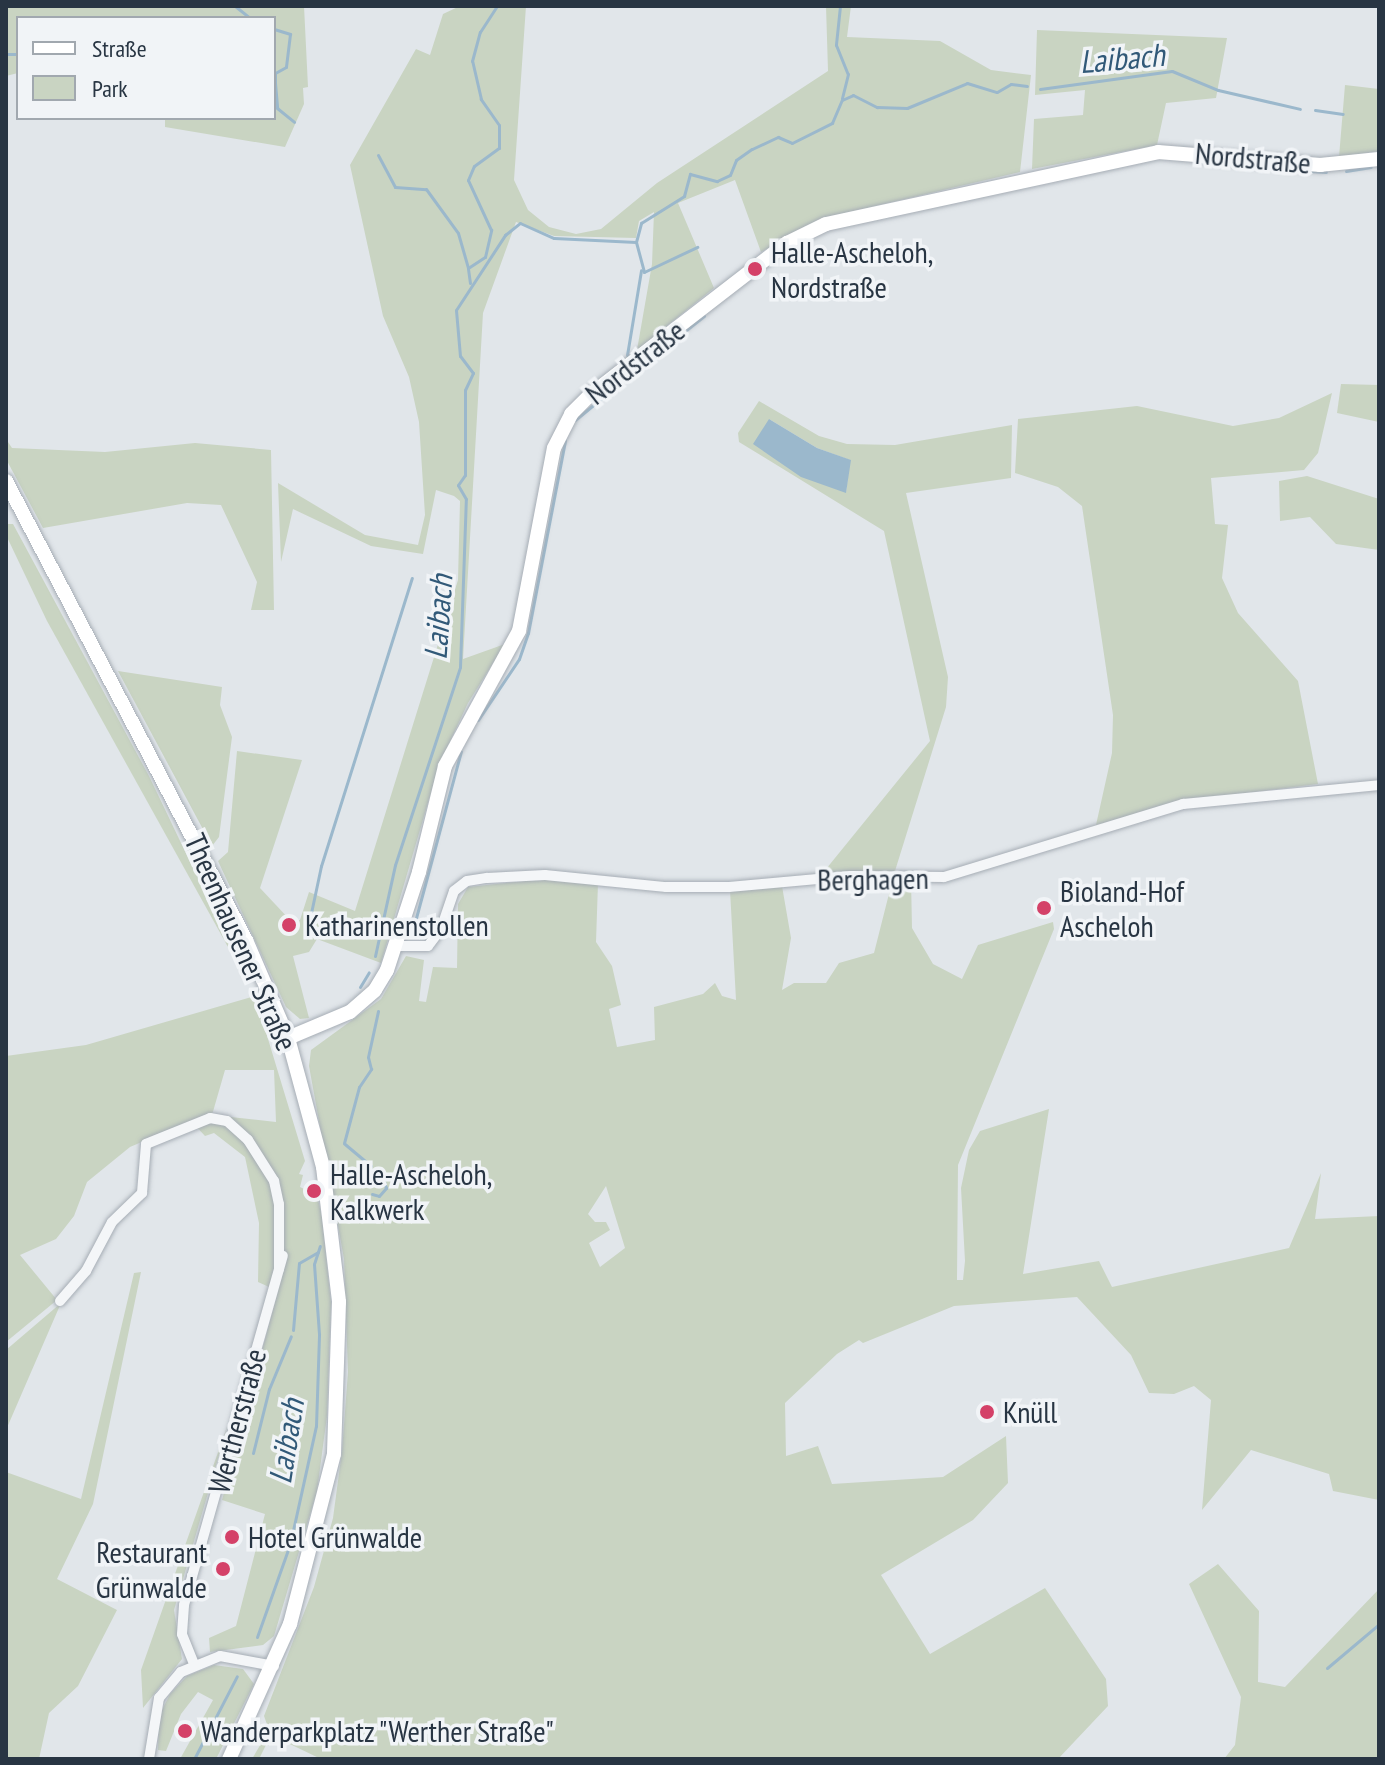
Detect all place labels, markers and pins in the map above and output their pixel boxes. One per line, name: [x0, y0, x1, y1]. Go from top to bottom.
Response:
place label: Halle-Ascheloh, Nordstraße: [771, 234, 933, 304]
marker: Halle-Ascheloh, Nordstraße: [746, 260, 764, 278]
place label: Bioland-Hof Ascheloh: [1060, 873, 1184, 944]
marker: Bioland-Hof Ascheloh: [1035, 899, 1053, 917]
place label: Katharinenstollen: [305, 907, 489, 943]
marker: Katharinenstollen: [280, 916, 298, 934]
place label: Halle-Ascheloh, Kalkwerk: [330, 1156, 492, 1226]
marker: Halle-Ascheloh, Kalkwerk: [305, 1182, 323, 1200]
place label: Knüll: [1003, 1394, 1057, 1430]
marker: Knüll: [978, 1403, 996, 1421]
place label: Hotel Grünwalde: [248, 1519, 422, 1555]
marker: Hotel Grünwalde: [223, 1528, 241, 1546]
place label: Restaurant Grünwalde: [96, 1534, 207, 1604]
marker: Restaurant Grünwalde: [214, 1560, 232, 1578]
place label: Wanderparkplatz "Werther Straße": [201, 1713, 556, 1749]
marker: Wanderparkplatz "Werther Straße": [176, 1722, 194, 1740]

